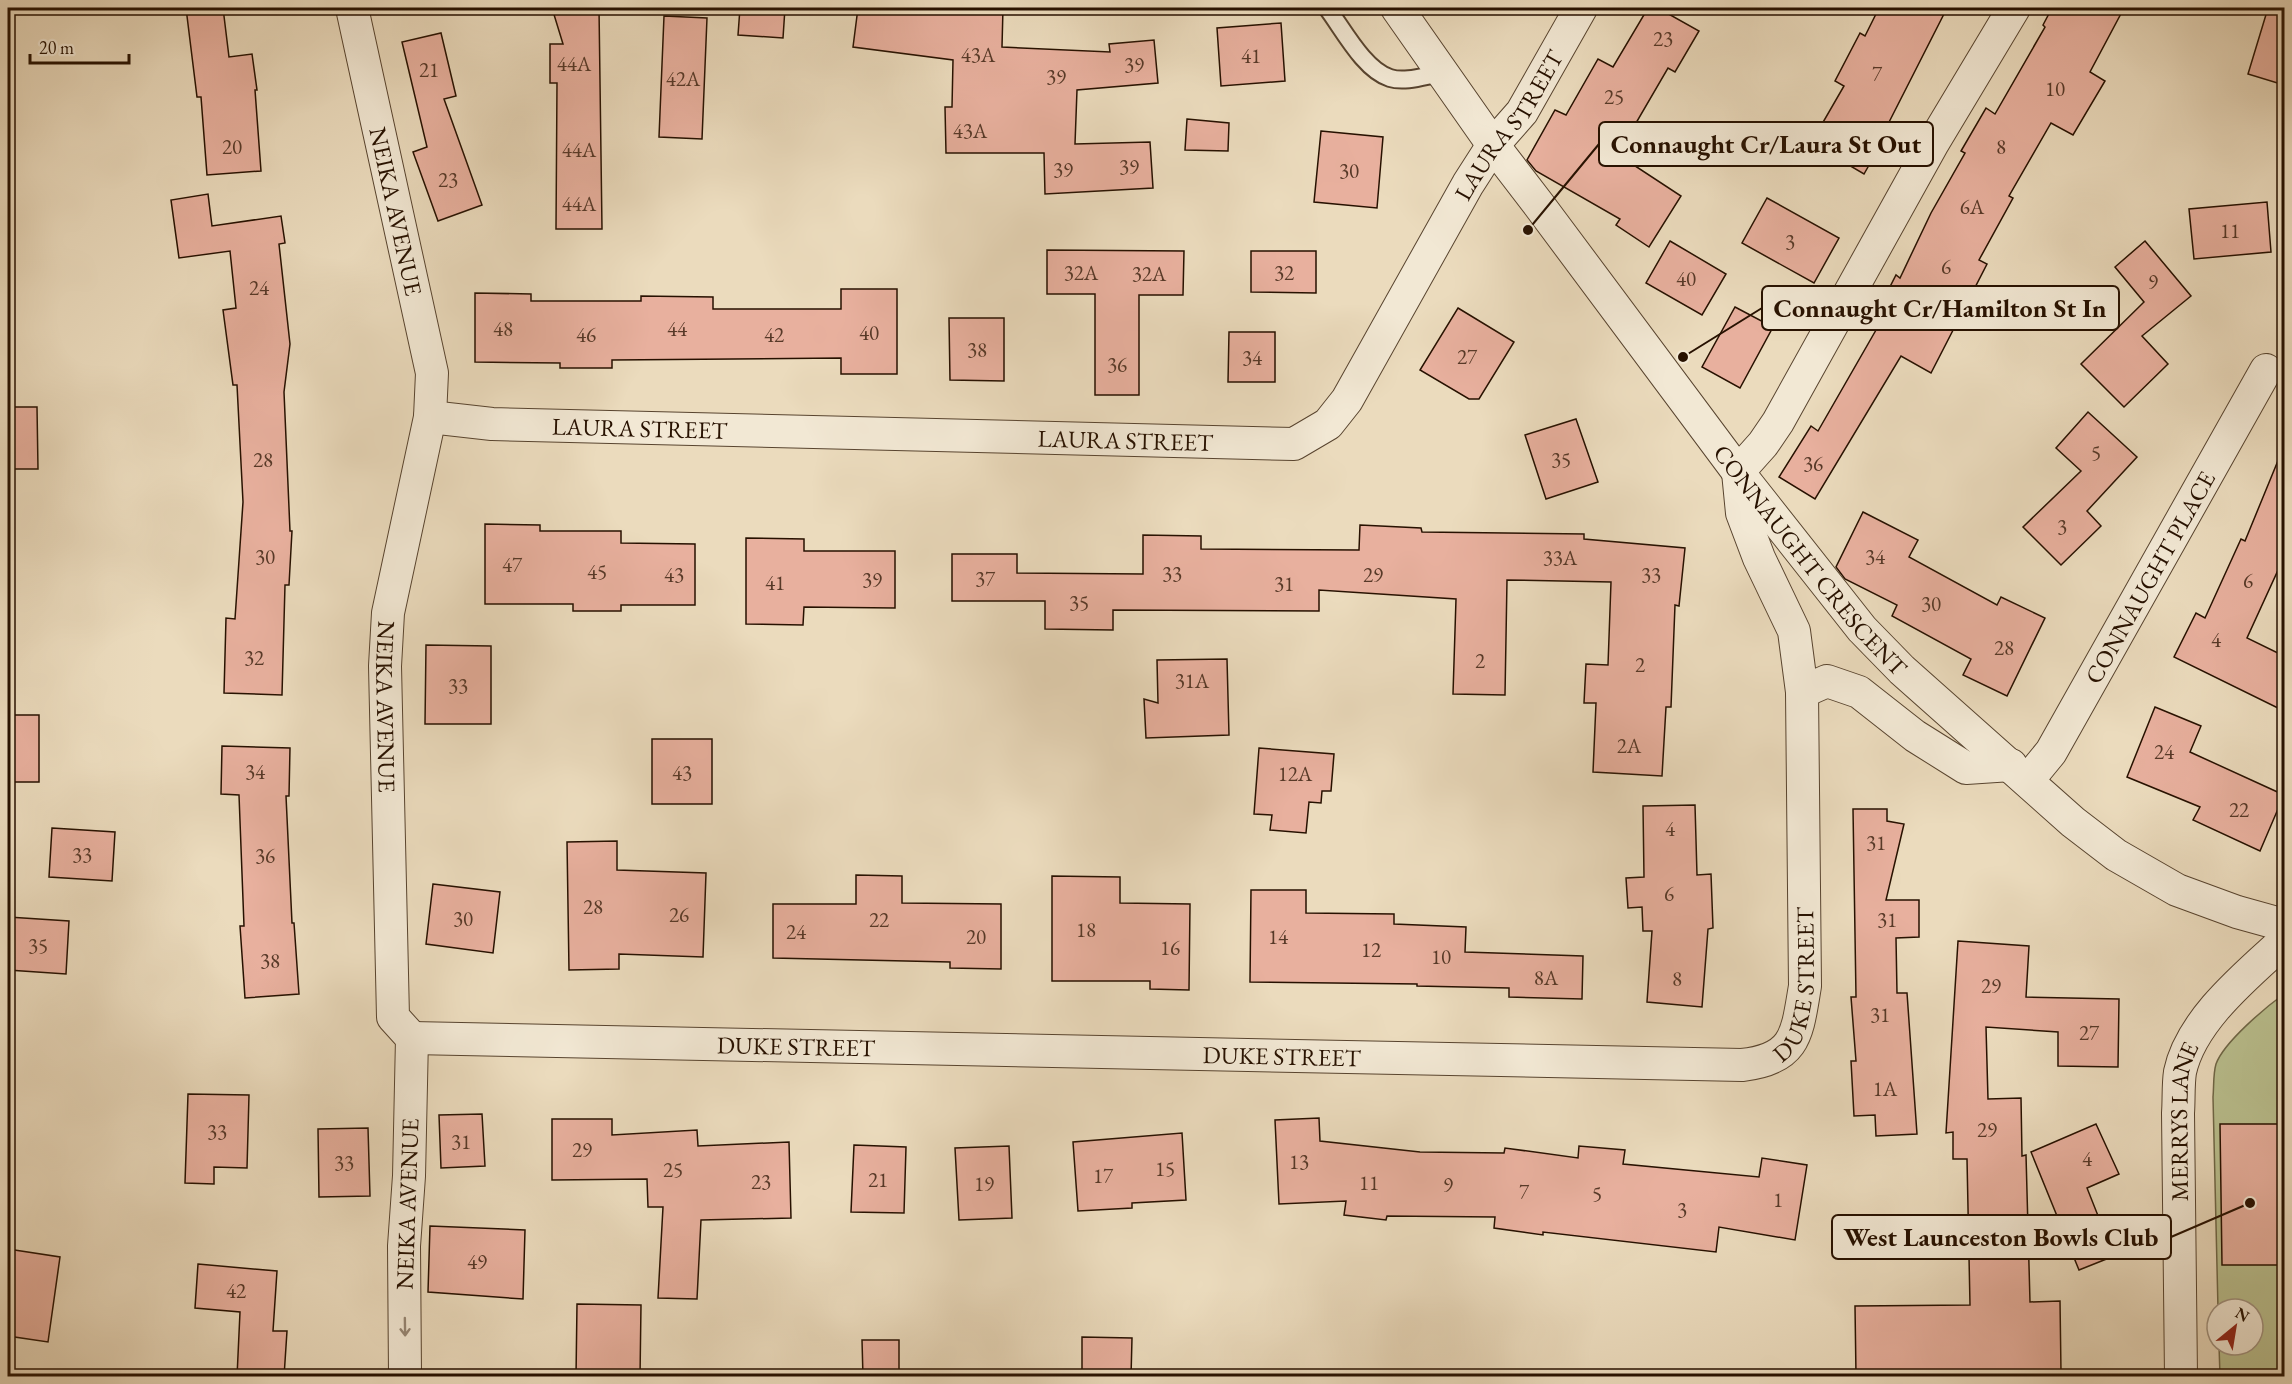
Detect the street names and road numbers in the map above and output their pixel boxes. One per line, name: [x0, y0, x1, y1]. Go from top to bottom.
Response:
street label: LAURA STREET: [1447, 43, 1570, 206]
street label: NEIKA AVENUE: [363, 124, 430, 298]
street label: LAURA STREET: [551, 410, 729, 445]
street label: LAURA STREET: [1037, 422, 1214, 458]
street label: CONNAUGHT CRESCENT: [1707, 438, 1915, 683]
street label: CONNAUGHT PLACE: [2077, 465, 2222, 689]
street label: NEIKA AVENUE: [369, 620, 403, 793]
street label: DUKE STREET: [1766, 906, 1821, 1069]
street label: DUKE STREET: [717, 1029, 876, 1063]
street label: MERRYS LANE: [2162, 1036, 2205, 1201]
street label: DUKE STREET: [1202, 1039, 1362, 1073]
street label: NEIKA AVENUE: [389, 1118, 425, 1290]

